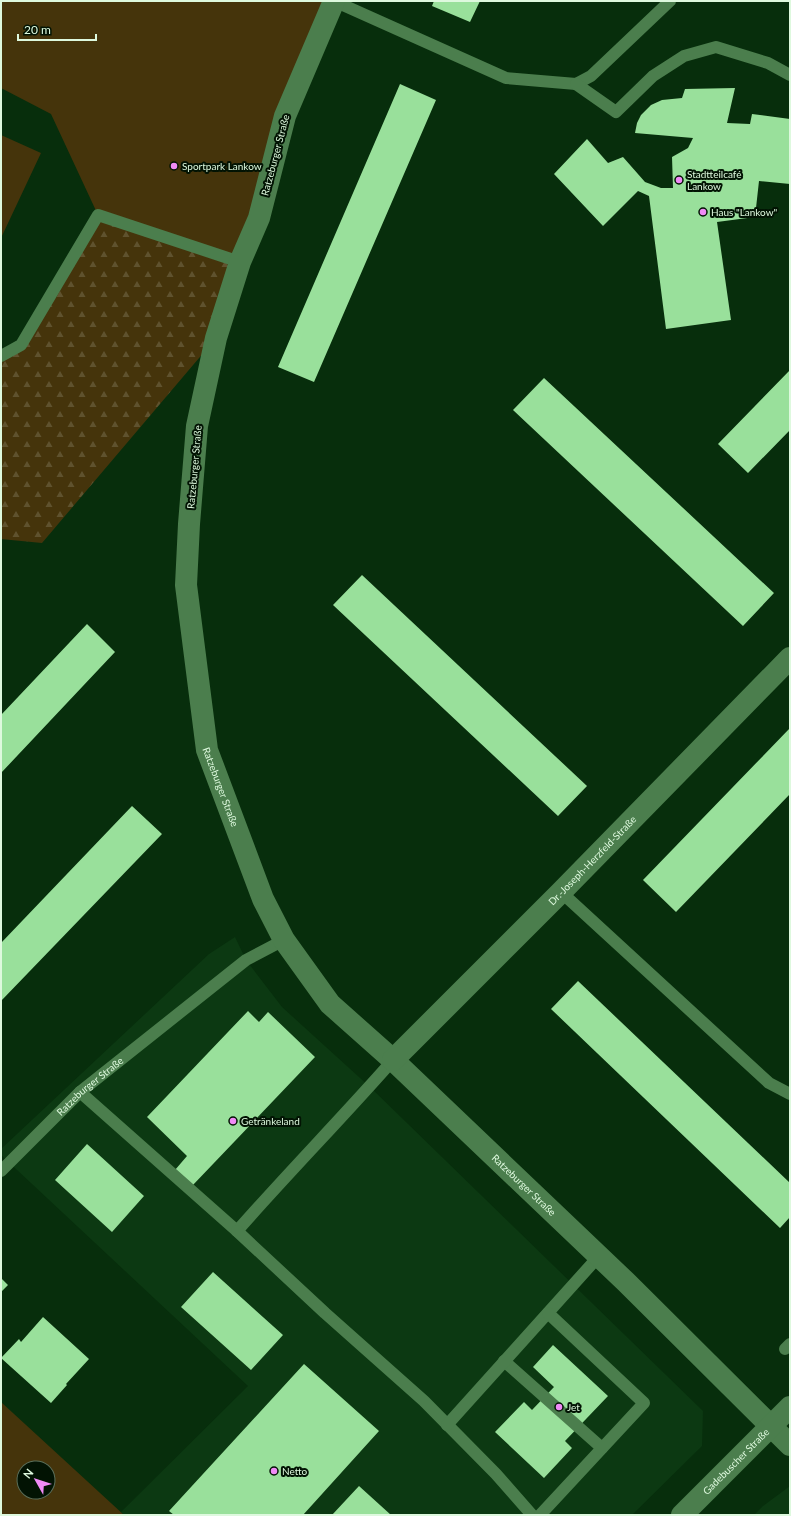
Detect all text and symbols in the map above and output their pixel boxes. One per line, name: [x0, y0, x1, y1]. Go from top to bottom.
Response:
scale bar: [18, 16, 96, 42]
text: 20 m: [24, 22, 51, 37]
street label: Ratzeburger Straße: [258, 113, 292, 197]
place label: Sportpark Lankow: [182, 160, 262, 172]
marker: Sportpark Lankow: [169, 161, 179, 171]
place label: Stadtteilcafé Lankow: [687, 168, 742, 192]
marker: Stadtteilcafé Lankow: [674, 175, 684, 185]
place label: Haus "Lankow": [711, 206, 778, 218]
marker: Haus "Lankow": [698, 207, 708, 217]
street label: Ratzeburger Straße: [184, 425, 204, 509]
street label: Ratzeburger Straße: [200, 745, 241, 828]
street label: Dr.-Joseph-Herzfeld-Straße: [546, 813, 638, 907]
street label: Ratzeburger Straße: [54, 1054, 125, 1118]
place label: Getränkeland: [241, 1115, 300, 1127]
marker: Getränkeland: [228, 1116, 238, 1126]
street label: Ratzeburger Straße: [490, 1152, 559, 1218]
place label: Jet: [567, 1401, 580, 1413]
marker: Jet: [554, 1402, 564, 1412]
street label: Gadebuscher Straße: [700, 1426, 771, 1497]
north arrow: [16, 1460, 56, 1500]
place label: Netto: [282, 1465, 308, 1477]
text: N: [20, 1466, 36, 1481]
marker: Netto: [269, 1466, 279, 1476]

